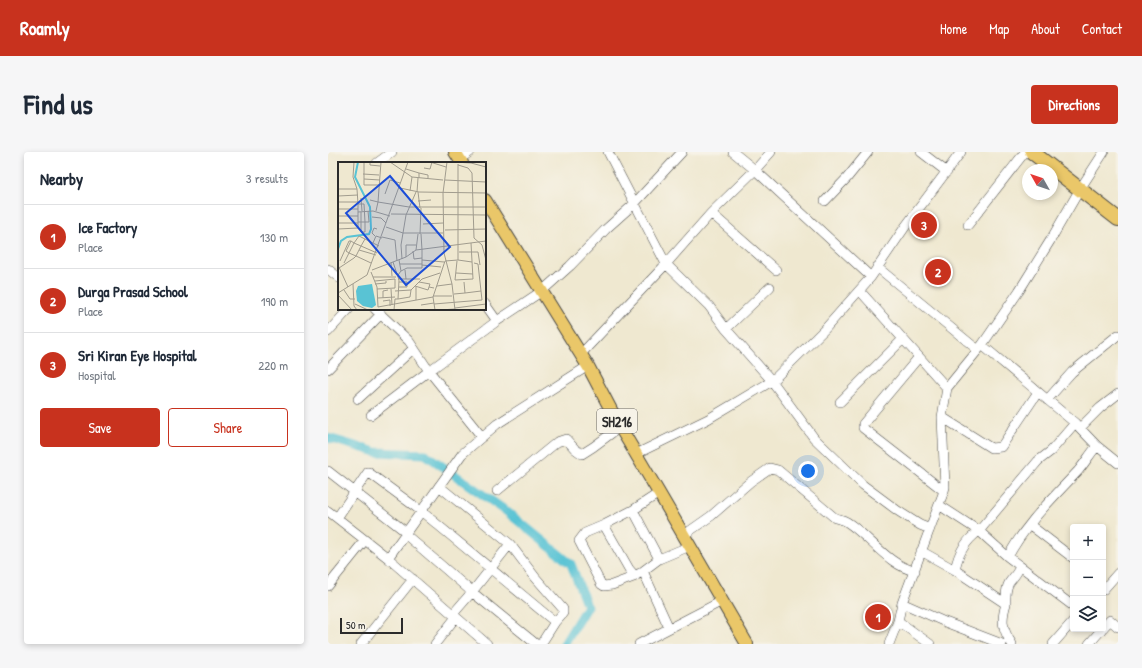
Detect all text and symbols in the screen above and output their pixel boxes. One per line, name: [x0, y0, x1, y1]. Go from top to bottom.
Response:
text: Roamly: [20, 15, 70, 41]
text: Home: [940, 19, 967, 38]
text: Map: [989, 19, 1009, 38]
text: About: [1031, 19, 1060, 38]
text: Contact: [1082, 19, 1122, 38]
text: Find us: [24, 85, 93, 123]
button: Directions: [1031, 85, 1118, 124]
inset map: [338, 162, 486, 310]
north arrow: [1022, 164, 1058, 200]
text: Nearby: [40, 167, 83, 190]
text: 3 results: [246, 169, 288, 187]
pin: 3: [911, 210, 937, 240]
text: Ice Factory: [78, 217, 137, 238]
text: 1: [51, 228, 55, 246]
text: 130 m: [260, 228, 288, 246]
text: Place: [78, 238, 103, 256]
pin: 2: [925, 257, 951, 287]
text: Durga Prasad School: [78, 281, 188, 302]
text: 2: [50, 292, 56, 310]
text: 190 m: [261, 292, 288, 310]
text: Place: [78, 302, 103, 320]
text: Sri Kiran Eye Hospital: [78, 345, 197, 366]
text: 3: [50, 356, 56, 374]
text: 220 m: [258, 356, 288, 374]
text: Hospital: [78, 366, 116, 384]
button: Save: [40, 408, 160, 447]
button: Share: [168, 408, 288, 447]
road number: SH216: [597, 409, 637, 433]
your location: [798, 461, 818, 481]
map controls: [1070, 524, 1106, 632]
button: +: [1070, 524, 1106, 560]
button: −: [1070, 560, 1106, 596]
button: layers: [1070, 596, 1106, 632]
pin: 1: [865, 602, 891, 632]
scale bar: [340, 616, 403, 635]
text: 50 m: [346, 618, 366, 632]

